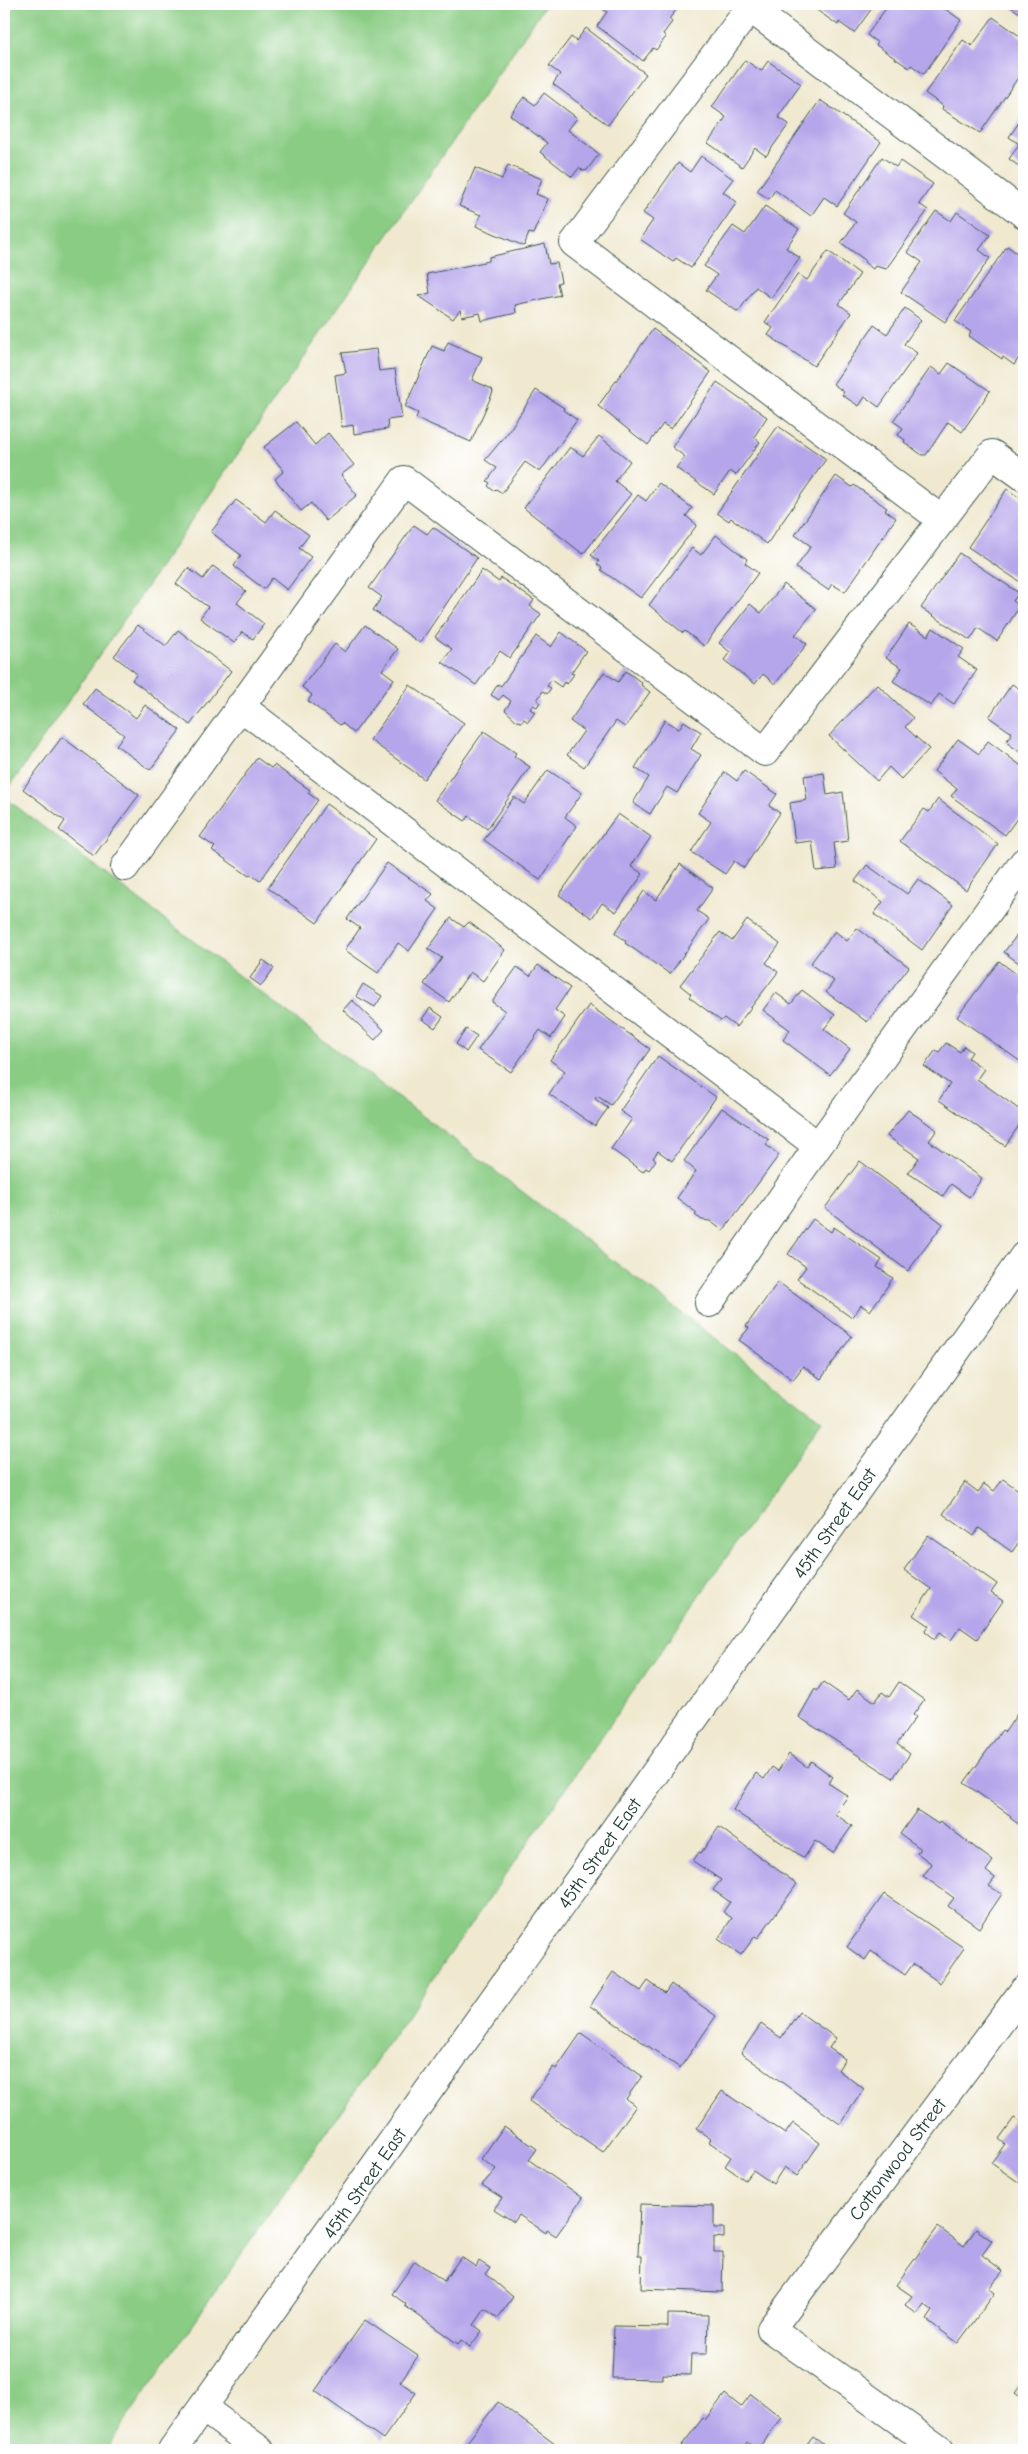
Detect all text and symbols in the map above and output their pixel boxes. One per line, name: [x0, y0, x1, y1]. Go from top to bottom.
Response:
street label: 45th Street East: [789, 1464, 881, 1583]
street label: 45th Street East: [554, 1794, 646, 1913]
street label: Cottonwood Street: [845, 2094, 951, 2225]
street label: 45th Street East: [319, 2124, 411, 2243]

